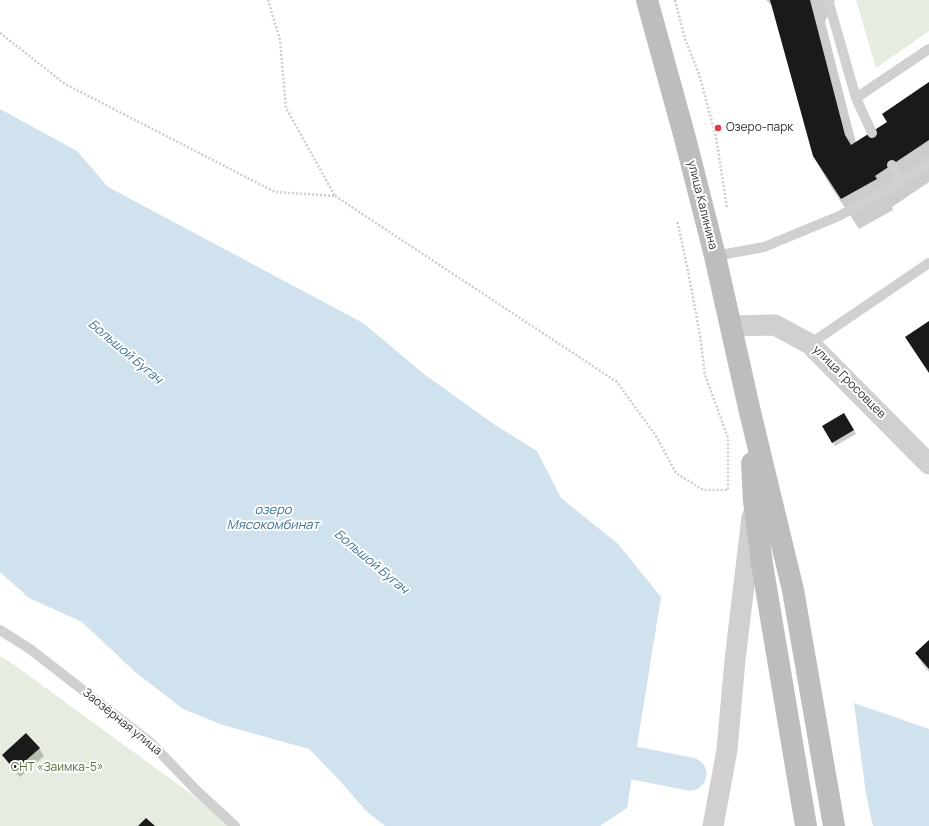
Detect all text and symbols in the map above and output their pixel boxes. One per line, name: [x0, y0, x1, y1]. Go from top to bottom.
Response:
place label: Озеро-парк: [726, 121, 793, 135]
marker: Озеро-парк: [713, 123, 723, 133]
street label: улица Калинина: [684, 159, 720, 251]
water label: Большой Бугач: [85, 316, 165, 388]
street label: улица Гросовцев: [810, 343, 888, 421]
water label: озеро Мясокомбинат: [227, 502, 319, 533]
water label: Большой Бугач: [331, 526, 411, 598]
street label: Заозёрная улица: [80, 686, 164, 758]
park label: СНТ «Заимка-5»: [11, 761, 103, 775]

